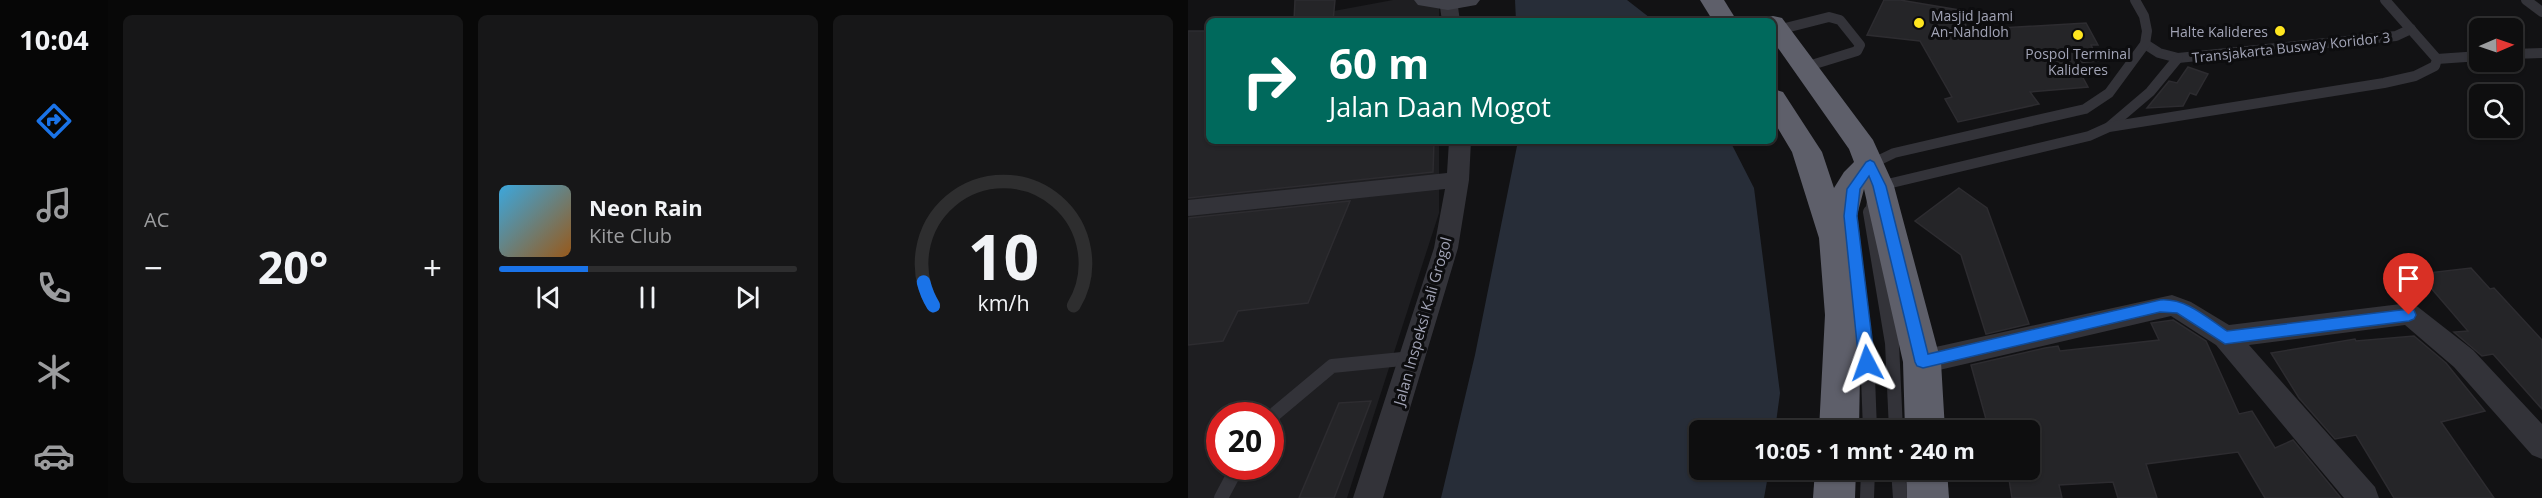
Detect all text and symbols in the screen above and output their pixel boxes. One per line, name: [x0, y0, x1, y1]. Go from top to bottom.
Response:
place label: Masjid Jaami An-Nahdloh: [1931, 6, 2013, 41]
marker: Masjid Jaami An-Nahdloh: [1912, 16, 1926, 30]
north arrow: [2469, 18, 2523, 72]
map controls: [2469, 18, 2523, 138]
text: 10:04: [19, 21, 89, 58]
place label: Halte Kalideres: [2170, 22, 2268, 41]
marker: Halte Kalideres: [2273, 24, 2287, 38]
street label: Transjakarta Busway Koridor 3: [2191, 27, 2391, 67]
marker: Pospol Terminal Kalideres: [2071, 28, 2085, 42]
text: 60 m: [1329, 34, 1429, 91]
icon: right: [1230, 42, 1308, 120]
place label: Pospol Terminal Kalideres: [2025, 44, 2131, 79]
button: search: [2469, 84, 2523, 138]
text: Jalan Daan Mogot: [1329, 88, 1551, 125]
icon: directions: [33, 100, 75, 142]
icon: music: [33, 184, 75, 226]
text: Neon Rain: [589, 192, 703, 222]
text: AC: [144, 206, 169, 233]
text: 10: [967, 213, 1039, 298]
text: Kite Club: [589, 222, 672, 249]
street label: Jalan Inspeksi Kali Grogol: [1388, 234, 1456, 410]
text: 20°: [258, 236, 328, 297]
text: −: [144, 245, 163, 290]
text: +: [423, 245, 442, 290]
pin: [2383, 253, 2434, 315]
icon: arrive: [2392, 262, 2425, 295]
icon: phone: [33, 267, 75, 309]
icon: previous: [532, 281, 565, 314]
icon: pause: [631, 281, 664, 314]
icon: next: [731, 281, 764, 314]
text: km/h: [977, 288, 1029, 317]
position arrow: [1835, 331, 1899, 395]
icon: climate: [33, 351, 75, 393]
speed limit sign: 20: [1206, 402, 1284, 480]
icon: car: [33, 435, 75, 477]
text: 10:05 · 1 mnt · 240 m: [1754, 435, 1975, 465]

